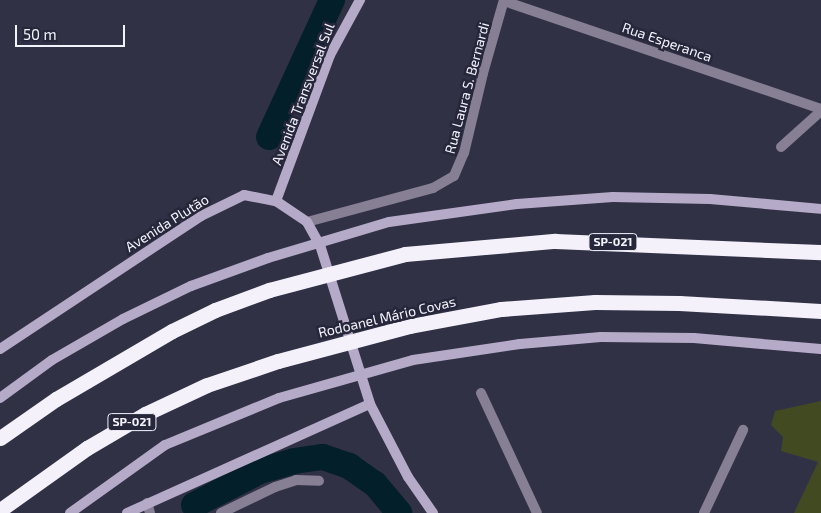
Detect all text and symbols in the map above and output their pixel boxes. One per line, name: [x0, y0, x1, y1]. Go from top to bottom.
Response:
scale bar: [18, 15, 128, 47]
street label: Rua Esperanca: [620, 19, 714, 65]
street label: Avenida Transversal Sul: [268, 20, 338, 168]
street label: Rua Laura S. Bernardi: [441, 20, 493, 156]
text: 50 m: [23, 25, 57, 43]
street label: Avenida Plutão: [122, 191, 212, 255]
road number: SP-021: [588, 232, 638, 252]
street label: Rodoanel Mário Covas: [316, 293, 458, 341]
road number: SP-021: [107, 412, 157, 432]

